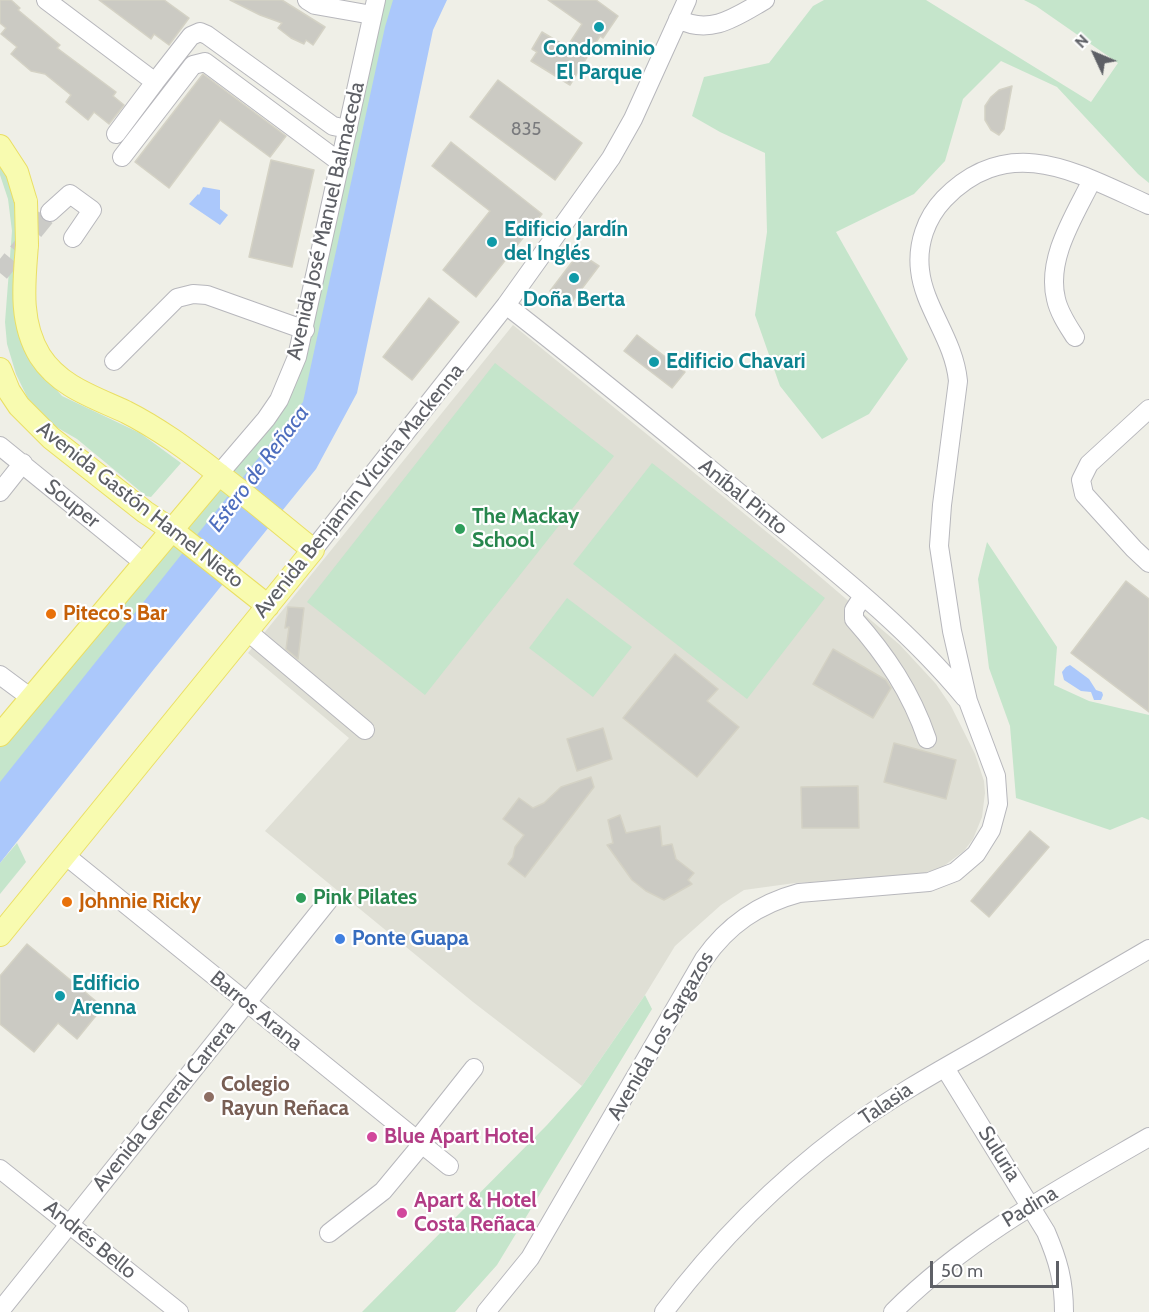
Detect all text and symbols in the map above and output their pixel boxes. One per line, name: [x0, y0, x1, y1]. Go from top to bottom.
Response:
marker: Condominio El Parque: [592, 20, 606, 34]
north arrow: [1065, 24, 1125, 84]
text: N: [1071, 30, 1092, 52]
place label: Condominio El Parque: [543, 36, 655, 86]
street label: Avenida José Manuel Balmaceda: [282, 79, 370, 363]
house number: 835: [511, 119, 541, 141]
place label: Edificio Jardín del Inglés: [504, 217, 628, 267]
marker: Edificio Jardín del Inglés: [485, 235, 499, 249]
marker: Doña Berta: [567, 271, 581, 285]
place label: Doña Berta: [523, 287, 625, 313]
place label: Edificio Chavari: [666, 349, 806, 375]
marker: Edificio Chavari: [647, 355, 661, 369]
street label: Avenida Benjamín Vicuña Mackenna: [249, 359, 469, 623]
water label: Estero de Reñaca: [203, 401, 315, 537]
street label: Avenida Gastón Hamel Nieto: [32, 416, 248, 594]
street label: Aníbal Pinto: [693, 454, 793, 540]
street label: Souper: [39, 474, 105, 534]
place label: The Mackay School: [472, 504, 579, 554]
marker: The Mackay School: [453, 522, 467, 536]
place label: Piteco's Bar: [63, 601, 167, 627]
marker: Piteco's Bar: [44, 607, 58, 621]
place label: Pink Pilates: [313, 885, 417, 911]
place label: Johnnie Ricky: [79, 889, 201, 915]
marker: Pink Pilates: [294, 891, 308, 905]
marker: Johnnie Ricky: [60, 895, 74, 909]
place label: Ponte Guapa: [352, 926, 469, 952]
marker: Ponte Guapa: [333, 932, 347, 946]
street label: Avenida Los Sargazos: [603, 947, 719, 1125]
street label: Barros Arana: [205, 966, 307, 1056]
place label: Edificio Arenna: [72, 971, 140, 1021]
marker: Edificio Arenna: [53, 989, 67, 1003]
street label: Avenida General Carrera: [87, 1015, 241, 1197]
place label: Colegio Rayun Reñaca: [221, 1072, 349, 1122]
street label: Talasia: [855, 1077, 917, 1131]
marker: Colegio Rayun Reñaca: [202, 1090, 216, 1104]
street label: Suluria: [972, 1122, 1026, 1186]
place label: Blue Apart Hotel: [384, 1124, 534, 1150]
marker: Blue Apart Hotel: [365, 1130, 379, 1144]
street label: Padina: [998, 1181, 1062, 1233]
place label: Apart & Hotel Costa Reñaca: [414, 1188, 537, 1238]
street label: Andrés Bello: [39, 1195, 141, 1285]
marker: Apart & Hotel Costa Reñaca: [395, 1206, 409, 1220]
scale bar: [933, 1249, 1062, 1287]
text: 50 m: [941, 1260, 983, 1282]

